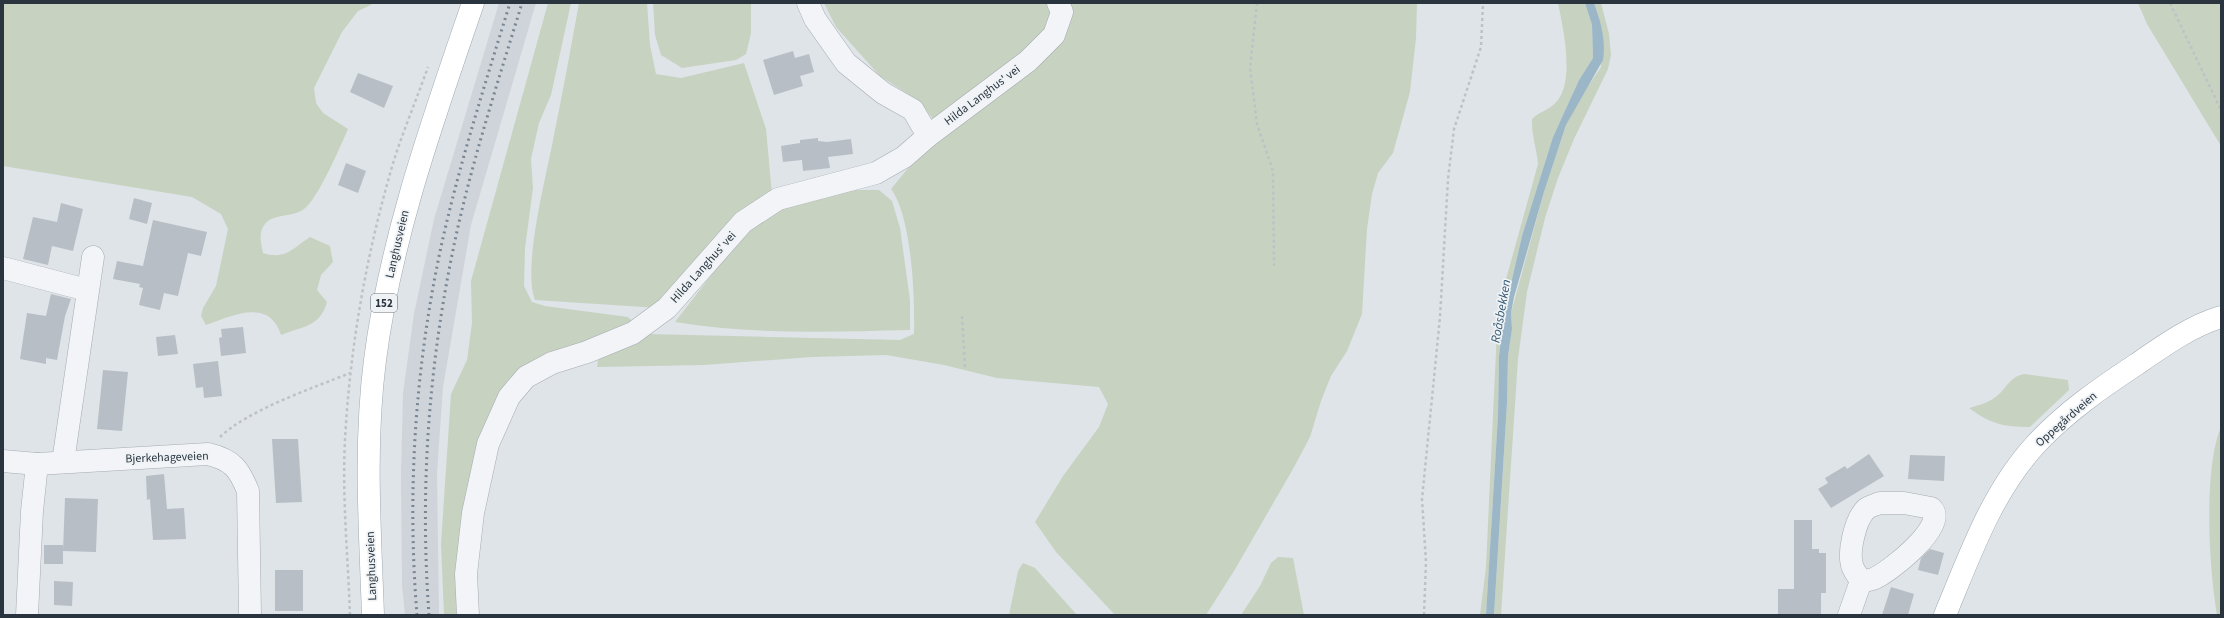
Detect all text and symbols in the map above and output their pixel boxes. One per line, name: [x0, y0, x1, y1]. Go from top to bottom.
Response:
street label: Hilda Langhus' vei: [941, 61, 1024, 130]
street label: Langhusveien: [381, 208, 414, 280]
street label: Hilda Langhus' vei: [666, 228, 740, 307]
water label: Roåsbekken: [1487, 278, 1515, 344]
road number: 152: [371, 294, 397, 312]
street label: Oppegårdveien: [2032, 388, 2101, 451]
street label: Bjerkehageveien: [125, 448, 209, 467]
street label: Langhusveien: [362, 531, 381, 601]

